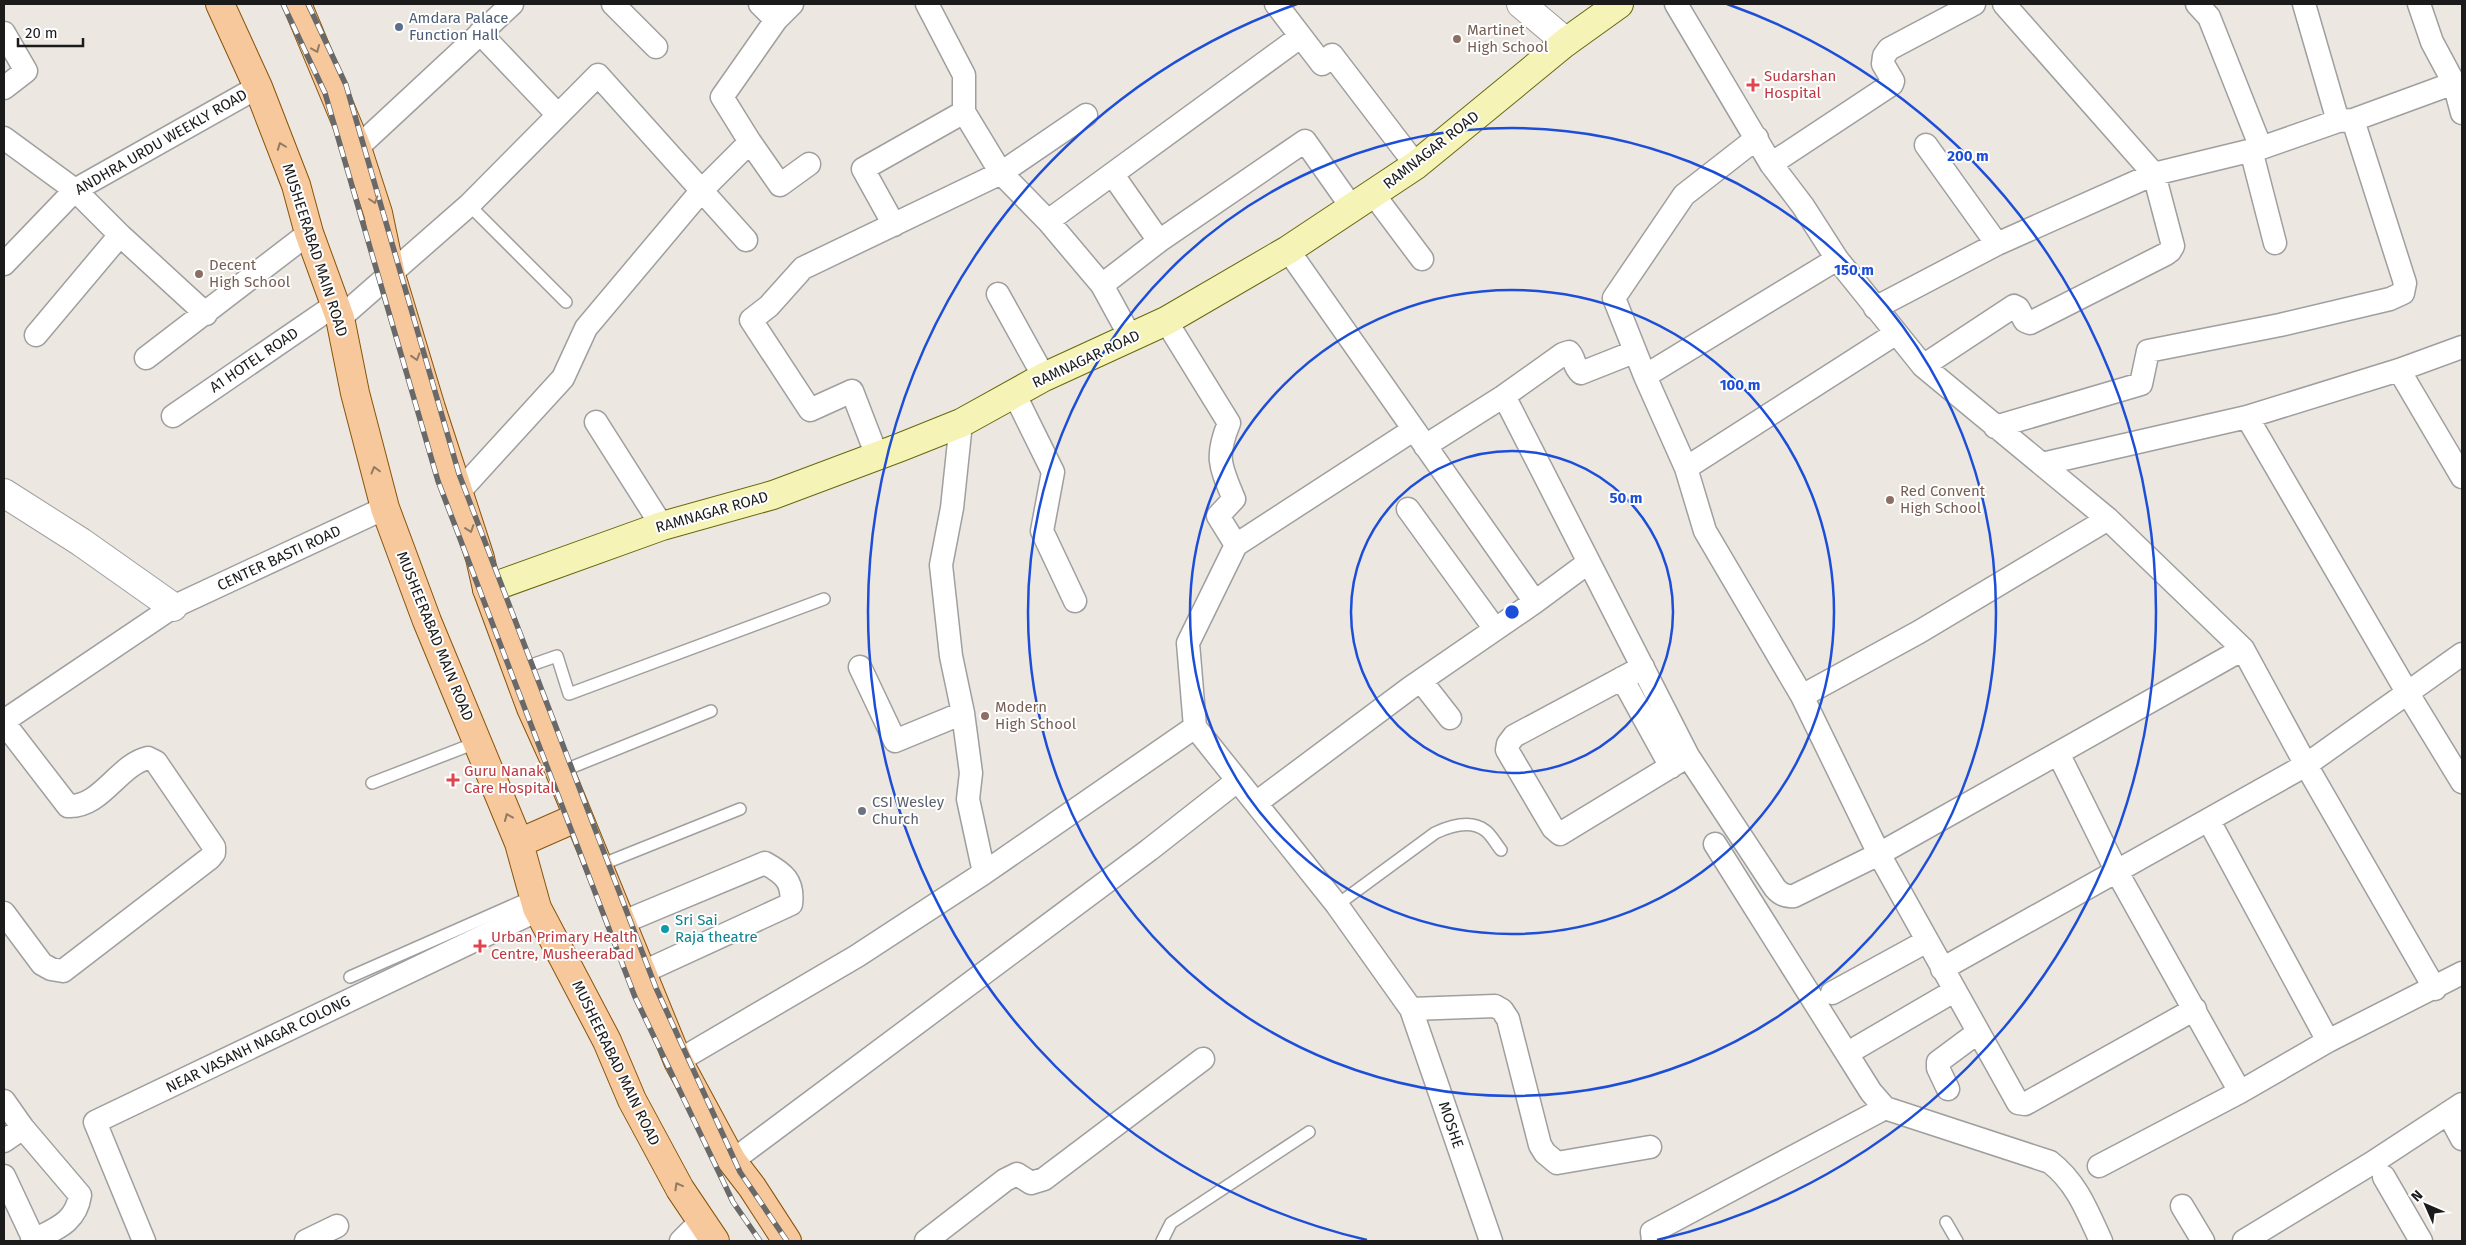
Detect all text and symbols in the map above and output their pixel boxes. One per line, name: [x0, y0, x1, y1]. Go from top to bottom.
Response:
place label: Amdara Palace Function Hall: [409, 9, 508, 44]
scale bar: [18, 15, 82, 47]
marker: Amdara Palace Function Hall: [393, 21, 405, 33]
place label: Martinet High School: [1467, 21, 1549, 56]
text: 20 m: [25, 24, 58, 42]
marker: Martinet High School: [1451, 33, 1463, 45]
one-way arrow: [309, 44, 320, 53]
place label: Sudarshan Hospital: [1764, 67, 1836, 102]
marker: Sudarshan Hospital: [1746, 78, 1760, 92]
street label: ANDHRA URDU WEEKLY ROAD: [72, 85, 250, 199]
street label: RAMNAGAR ROAD: [1380, 107, 1482, 193]
one-way arrow: [277, 142, 287, 151]
text: 200 m: [1947, 147, 1989, 165]
street label: MUSHEERABAD MAIN ROAD: [278, 161, 352, 339]
one-way arrow: [368, 196, 378, 204]
place label: Decent High School: [209, 256, 291, 291]
text: 150 m: [1834, 261, 1874, 279]
marker: Decent High School: [193, 268, 205, 280]
street label: A1 HOTEL ROAD: [206, 324, 302, 396]
street label: RAMNAGAR ROAD: [1029, 326, 1143, 392]
one-way arrow: [410, 353, 420, 361]
text: 100 m: [1720, 376, 1760, 394]
one-way arrow: [371, 466, 381, 474]
place label: Red Convent High School: [1900, 482, 1986, 517]
street label: RAMNAGAR ROAD: [653, 487, 771, 537]
text: 50 m: [1609, 489, 1643, 507]
marker: Red Convent High School: [1884, 494, 1896, 506]
street label: CENTER BASTI ROAD: [214, 521, 344, 595]
one-way arrow: [464, 524, 474, 532]
street label: MUSHEERABAD MAIN ROAD: [393, 549, 477, 723]
centre of rings: [1503, 603, 1521, 621]
place label: Modern High School: [995, 698, 1077, 733]
marker: Modern High School: [979, 710, 991, 722]
place label: Guru Nanak Care Hospital: [464, 762, 555, 797]
marker: Guru Nanak Care Hospital: [446, 773, 460, 787]
place label: CSI Wesley Church: [872, 793, 945, 828]
marker: CSI Wesley Church: [856, 805, 868, 817]
one-way arrow: [504, 813, 515, 822]
place label: Sri Sai Raja theatre: [675, 911, 758, 946]
marker: Sri Sai Raja theatre: [659, 923, 671, 935]
place label: Urban Primary Health Centre, Musheerabad: [491, 928, 638, 963]
marker: Urban Primary Health Centre, Musheerabad: [473, 939, 487, 953]
street label: MUSHEERABAD MAIN ROAD: [568, 978, 664, 1148]
street label: NEAR VASANH NAGAR COLONG: [163, 991, 353, 1097]
street label: MOSHE: [1435, 1099, 1467, 1151]
north arrow: [2401, 1180, 2451, 1230]
one-way arrow: [675, 1182, 685, 1191]
text: N: [2408, 1187, 2426, 1205]

